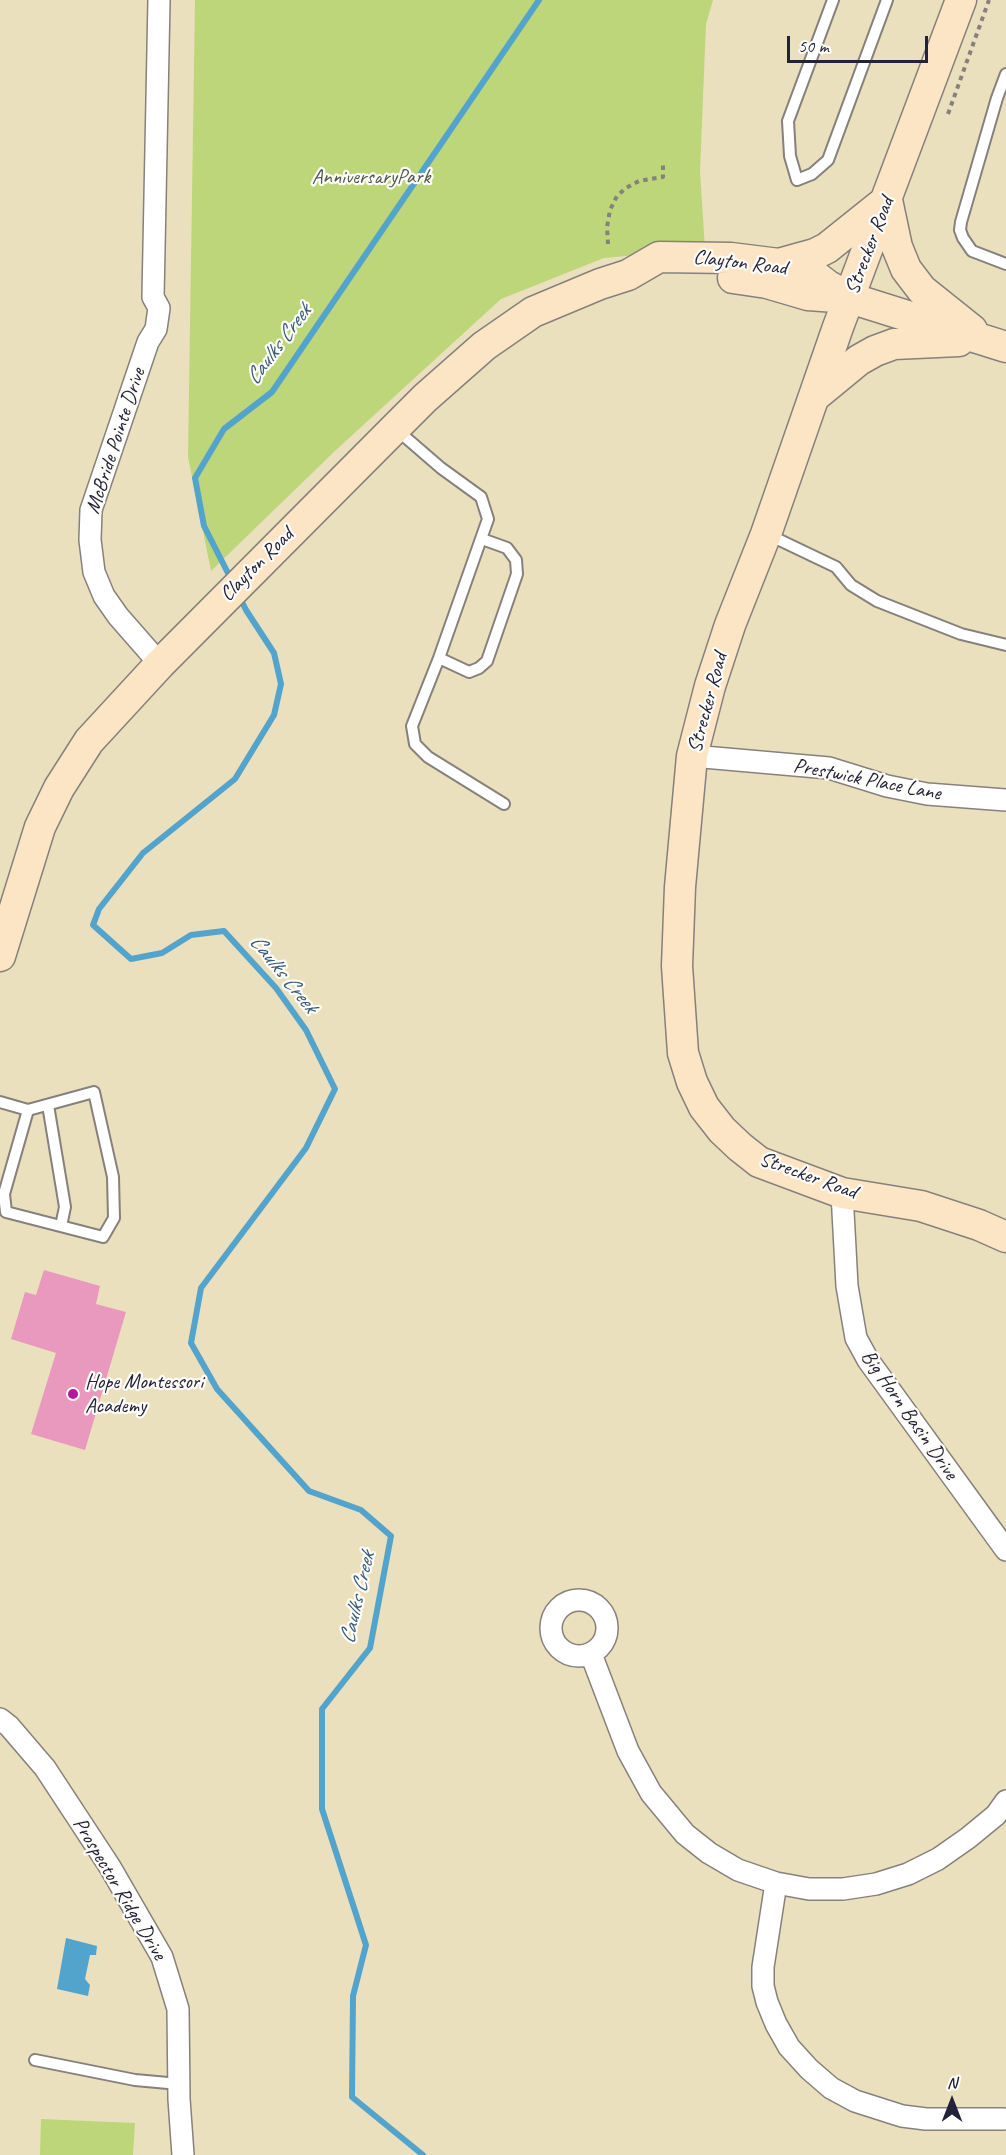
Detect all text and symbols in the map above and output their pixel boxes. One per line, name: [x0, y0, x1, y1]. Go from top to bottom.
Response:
scale bar: [790, 24, 931, 62]
text: 50 m: [798, 35, 829, 57]
park label: AnniversaryPark: [312, 164, 430, 190]
street label: Strecker Road: [840, 194, 900, 298]
street label: Clayton Road: [692, 245, 788, 281]
water label: Caulks Creek: [240, 300, 318, 390]
street label: McBride Pointe Drive: [81, 365, 151, 517]
street label: Clayton Road: [215, 523, 299, 607]
street label: Strecker Road: [683, 650, 733, 756]
street label: Prestwick Place Lane: [791, 753, 943, 807]
water label: Caulks Creek: [243, 929, 323, 1019]
street label: Strecker Road: [756, 1147, 860, 1205]
street label: Big Horn Basin Drive: [855, 1345, 963, 1485]
place label: Hope Montessori Academy: [85, 1369, 203, 1419]
marker: Hope Montessori Academy: [66, 1387, 80, 1401]
water label: Caulks Creek: [335, 1550, 381, 1646]
street label: Prospector Ridge Drive: [67, 1813, 171, 1965]
north arrow: [922, 2071, 982, 2131]
text: N: [947, 2073, 957, 2093]

